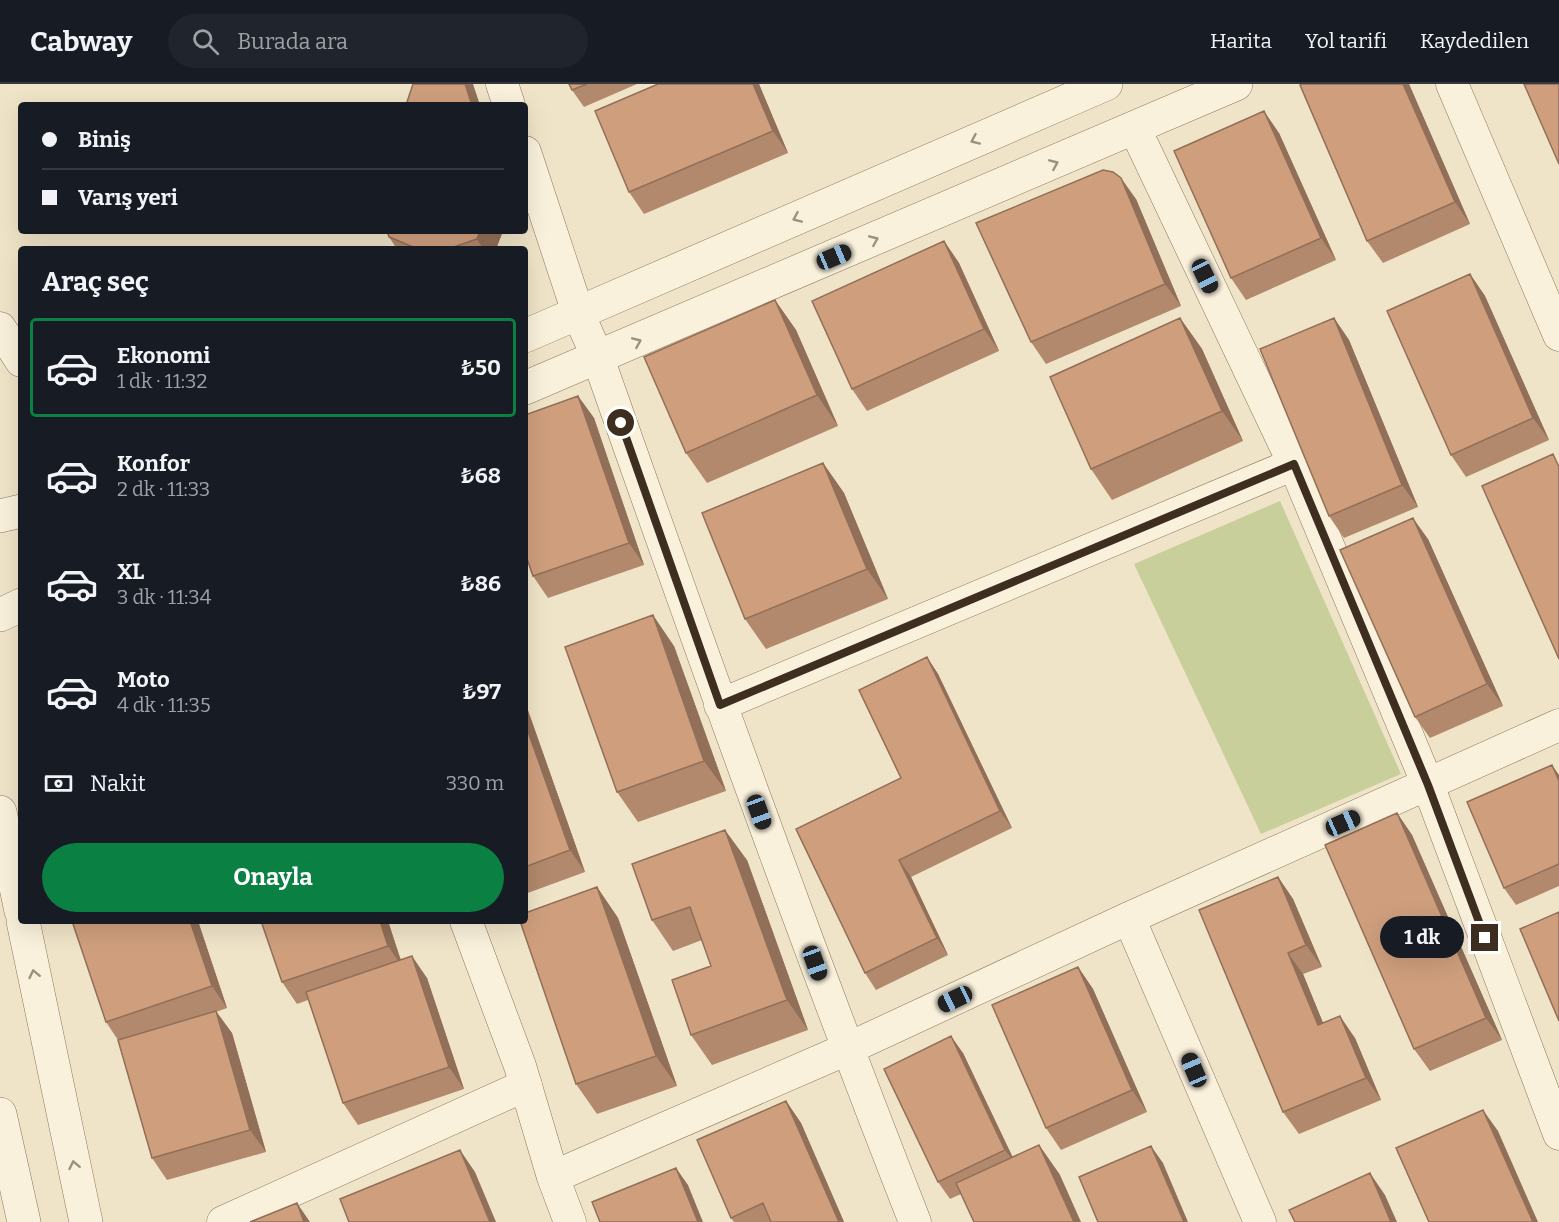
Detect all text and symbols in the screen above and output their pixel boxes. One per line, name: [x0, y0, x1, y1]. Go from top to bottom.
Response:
search box: [168, 14, 588, 68]
text: Cabway: [30, 25, 132, 58]
icon: search: [189, 25, 222, 58]
text: Burada ara: [237, 28, 348, 55]
text: Harita: [1210, 28, 1272, 54]
text: Yol tarifi: [1305, 28, 1387, 54]
text: Kaydedilen: [1420, 28, 1529, 54]
text: Biniş: [78, 126, 131, 153]
one-way arrow: [971, 133, 982, 145]
one-way arrow: [1047, 159, 1058, 171]
text: Varış yeri: [78, 184, 178, 211]
one-way arrow: [792, 211, 803, 223]
one-way arrow: [868, 235, 879, 247]
car: [814, 242, 854, 272]
car: [1189, 256, 1221, 296]
text: Araç seç: [42, 266, 149, 298]
one-way arrow: [631, 337, 642, 349]
icon: car: [45, 341, 99, 395]
text: Ekonomi: [117, 342, 210, 369]
text: ₺50: [460, 354, 501, 381]
text: 1 dk · 11:32: [117, 369, 207, 393]
route start: [607, 409, 634, 436]
icon: car: [45, 449, 99, 503]
text: Konfor: [117, 450, 190, 477]
text: ₺68: [460, 462, 501, 489]
text: 2 dk · 11:33: [117, 477, 210, 501]
icon: car: [45, 557, 99, 611]
text: XL: [117, 558, 144, 585]
text: ₺86: [460, 570, 501, 597]
text: 3 dk · 11:34: [117, 585, 211, 609]
icon: car: [45, 665, 99, 719]
text: Moto: [117, 666, 170, 693]
text: ₺97: [462, 678, 501, 705]
text: 4 dk · 11:35: [117, 693, 211, 717]
icon: cash: [42, 767, 75, 800]
text: Nakit: [90, 770, 146, 797]
text: 330 m: [446, 771, 504, 795]
car: [744, 792, 774, 832]
car: [1323, 807, 1363, 839]
button: Onayla: [42, 843, 504, 912]
callout: 1 dk: [1380, 917, 1464, 959]
route end: [1471, 924, 1498, 951]
text: 1 dk: [1404, 925, 1440, 949]
car: [800, 943, 830, 983]
one-way arrow: [28, 969, 41, 979]
car: [935, 983, 975, 1015]
car: [1179, 1050, 1209, 1090]
one-way arrow: [69, 1160, 82, 1170]

